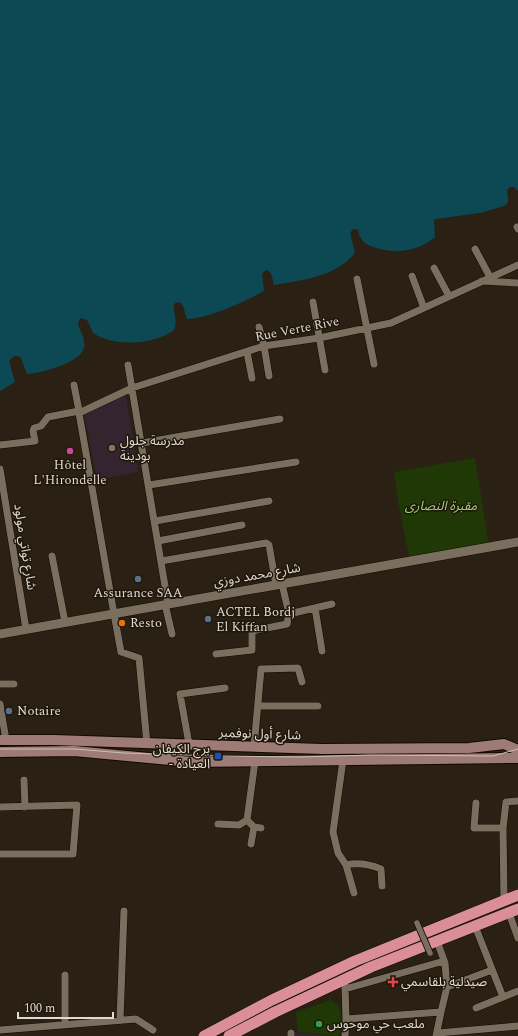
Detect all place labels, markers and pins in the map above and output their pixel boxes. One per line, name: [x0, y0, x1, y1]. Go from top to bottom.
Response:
place label: مدرسة جلول بودينة: [120, 431, 185, 466]
marker: مدرسة جلول بودينة: [107, 443, 117, 453]
marker: Hôtel L'Hirondelle: [65, 446, 75, 456]
place label: Hôtel L'Hirondelle: [33, 455, 107, 490]
marker: Assurance SAA: [133, 574, 143, 584]
place label: Assurance SAA: [93, 583, 183, 603]
place label: ACTEL Bordj El Kiffan: [216, 602, 295, 637]
place label: Resto: [130, 613, 162, 633]
marker: ACTEL Bordj El Kiffan: [203, 614, 213, 624]
marker: Resto: [117, 618, 127, 628]
place label: Notaire: [17, 701, 61, 721]
marker: Notaire: [4, 706, 14, 716]
place label: برج الكيفان - العيادة: [153, 739, 210, 774]
marker: برج الكيفان - العيادة: [213, 751, 223, 761]
place label: صيدلية بلقاسمي: [401, 972, 487, 992]
marker: صيدلية بلقاسمي: [388, 977, 398, 987]
place label: ملعب حي موحوس: [327, 1014, 425, 1034]
marker: ملعب حي موحوس: [314, 1019, 324, 1029]

